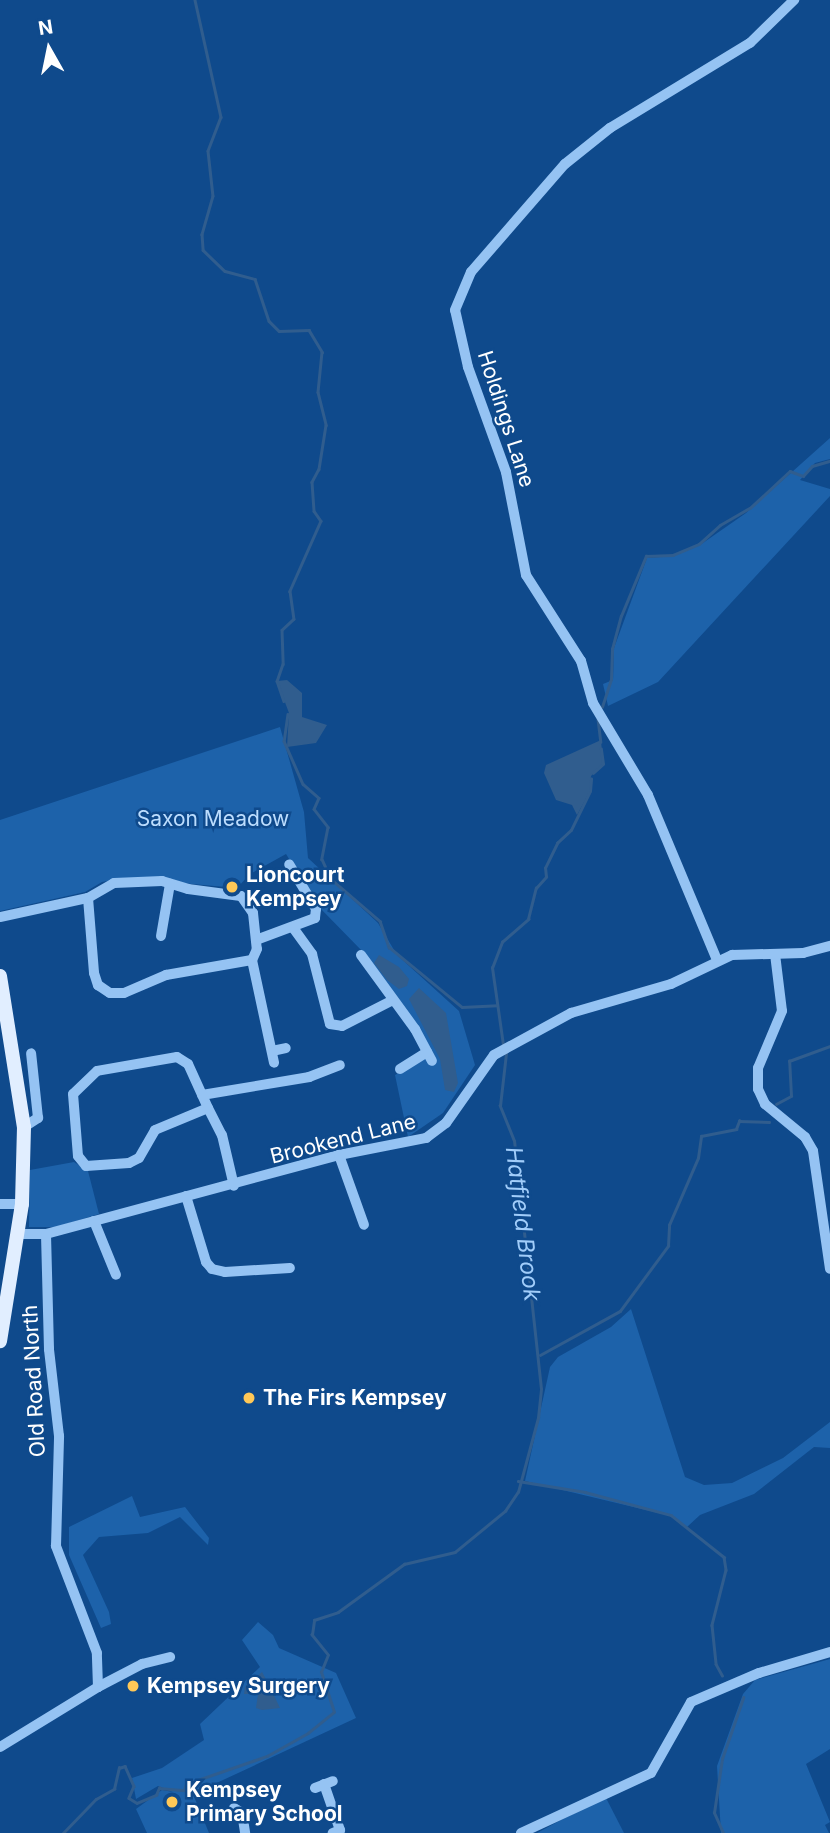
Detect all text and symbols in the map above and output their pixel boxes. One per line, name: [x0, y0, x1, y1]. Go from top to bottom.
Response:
north arrow: [14, 14, 84, 84]
text: N: [37, 15, 55, 40]
street label: Holdings Lane: [472, 348, 540, 490]
park label: Saxon Meadow: [137, 806, 289, 832]
place label: Lioncourt Kempsey: [246, 862, 344, 912]
marker: Lioncourt Kempsey: [224, 879, 240, 895]
street label: Brookend Lane: [268, 1109, 418, 1169]
water label: Hatfield Brook: [500, 1145, 546, 1303]
street label: Old Road North: [17, 1304, 51, 1458]
place label: The Firs Kempsey: [263, 1385, 447, 1411]
marker: The Firs Kempsey: [241, 1390, 257, 1406]
place label: Kempsey Surgery: [147, 1673, 330, 1699]
marker: Kempsey Surgery: [125, 1678, 141, 1694]
place label: Kempsey Primary School: [186, 1777, 342, 1827]
marker: Kempsey Primary School: [164, 1794, 180, 1810]

